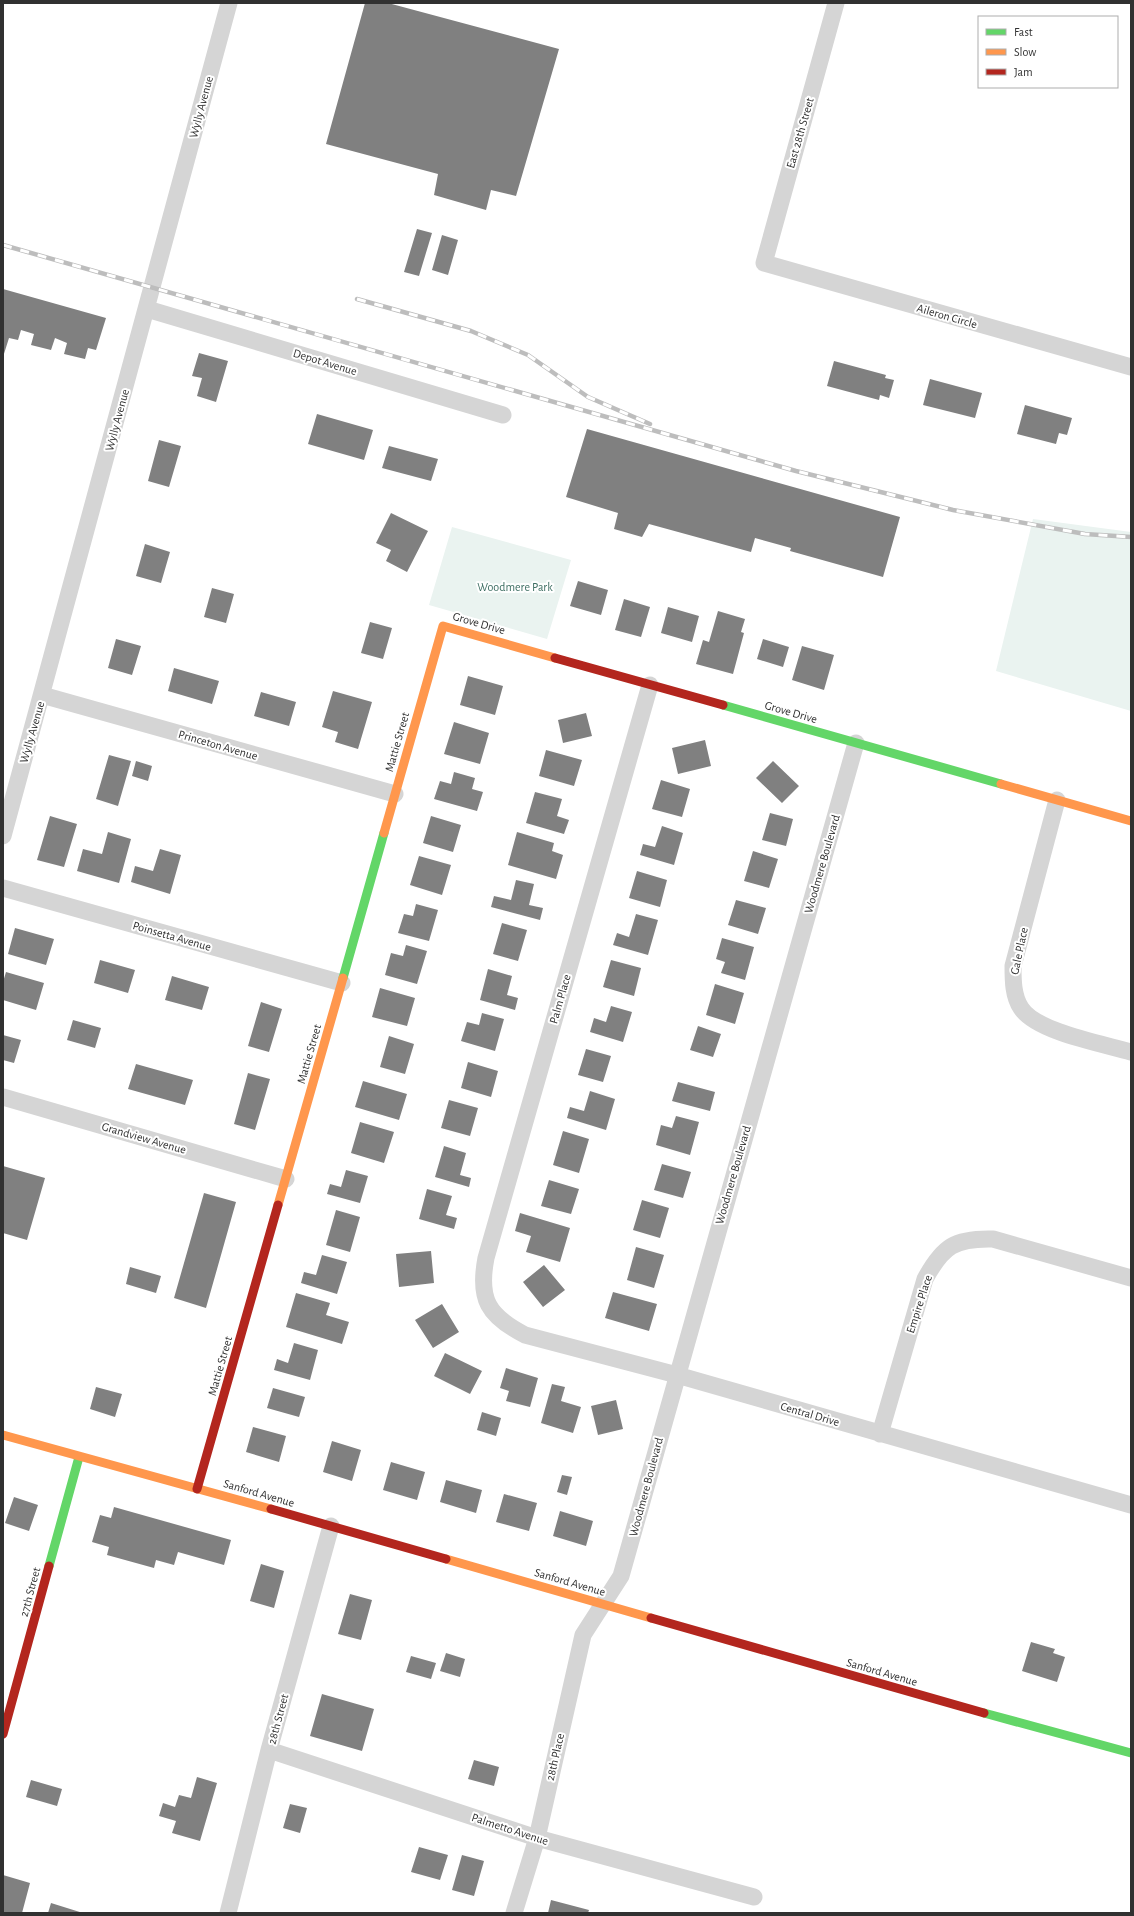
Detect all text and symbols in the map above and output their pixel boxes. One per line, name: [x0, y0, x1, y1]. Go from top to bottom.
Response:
legend: [978, 16, 1118, 88]
text: Fast: [1014, 26, 1033, 38]
text: Slow: [1014, 46, 1036, 58]
text: Jam: [1014, 66, 1033, 78]
street label: Wylly Avenue: [187, 75, 216, 140]
street label: East 28th Street: [784, 96, 816, 170]
street label: Aileron Circle: [915, 302, 979, 330]
street label: Depot Avenue: [292, 347, 358, 377]
street label: Wylly Avenue: [103, 388, 132, 453]
park label: Woodmere Park: [477, 581, 553, 593]
street label: Grove Drive: [451, 610, 507, 636]
street label: Grove Drive: [763, 699, 819, 725]
street label: Wylly Avenue: [17, 700, 47, 764]
street label: Mattie Street: [383, 711, 411, 773]
street label: Princeton Avenue: [177, 728, 259, 762]
street label: Woodmere Boulevard: [802, 813, 842, 915]
street label: Poinsetta Avenue: [131, 919, 213, 953]
street label: Gale Place: [1008, 926, 1030, 976]
street label: Palm Place: [547, 973, 573, 1025]
street label: Mattie Street: [295, 1023, 323, 1085]
street label: Grandview Avenue: [100, 1120, 188, 1156]
street label: Woodmere Boulevard: [713, 1124, 753, 1226]
street label: Empire Place: [904, 1273, 934, 1335]
street label: Mattie Street: [206, 1335, 234, 1397]
street label: Central Drive: [779, 1400, 841, 1428]
street label: Woodmere Boulevard: [627, 1436, 665, 1538]
street label: Sanford Avenue: [222, 1477, 296, 1509]
street label: 27th Street: [18, 1566, 42, 1618]
street label: Sanford Avenue: [533, 1566, 607, 1598]
street label: Sanford Avenue: [845, 1656, 919, 1688]
street label: 28th Street: [266, 1692, 290, 1745]
street label: 28th Place: [544, 1732, 566, 1782]
street label: Palmetto Avenue: [470, 1811, 550, 1847]

